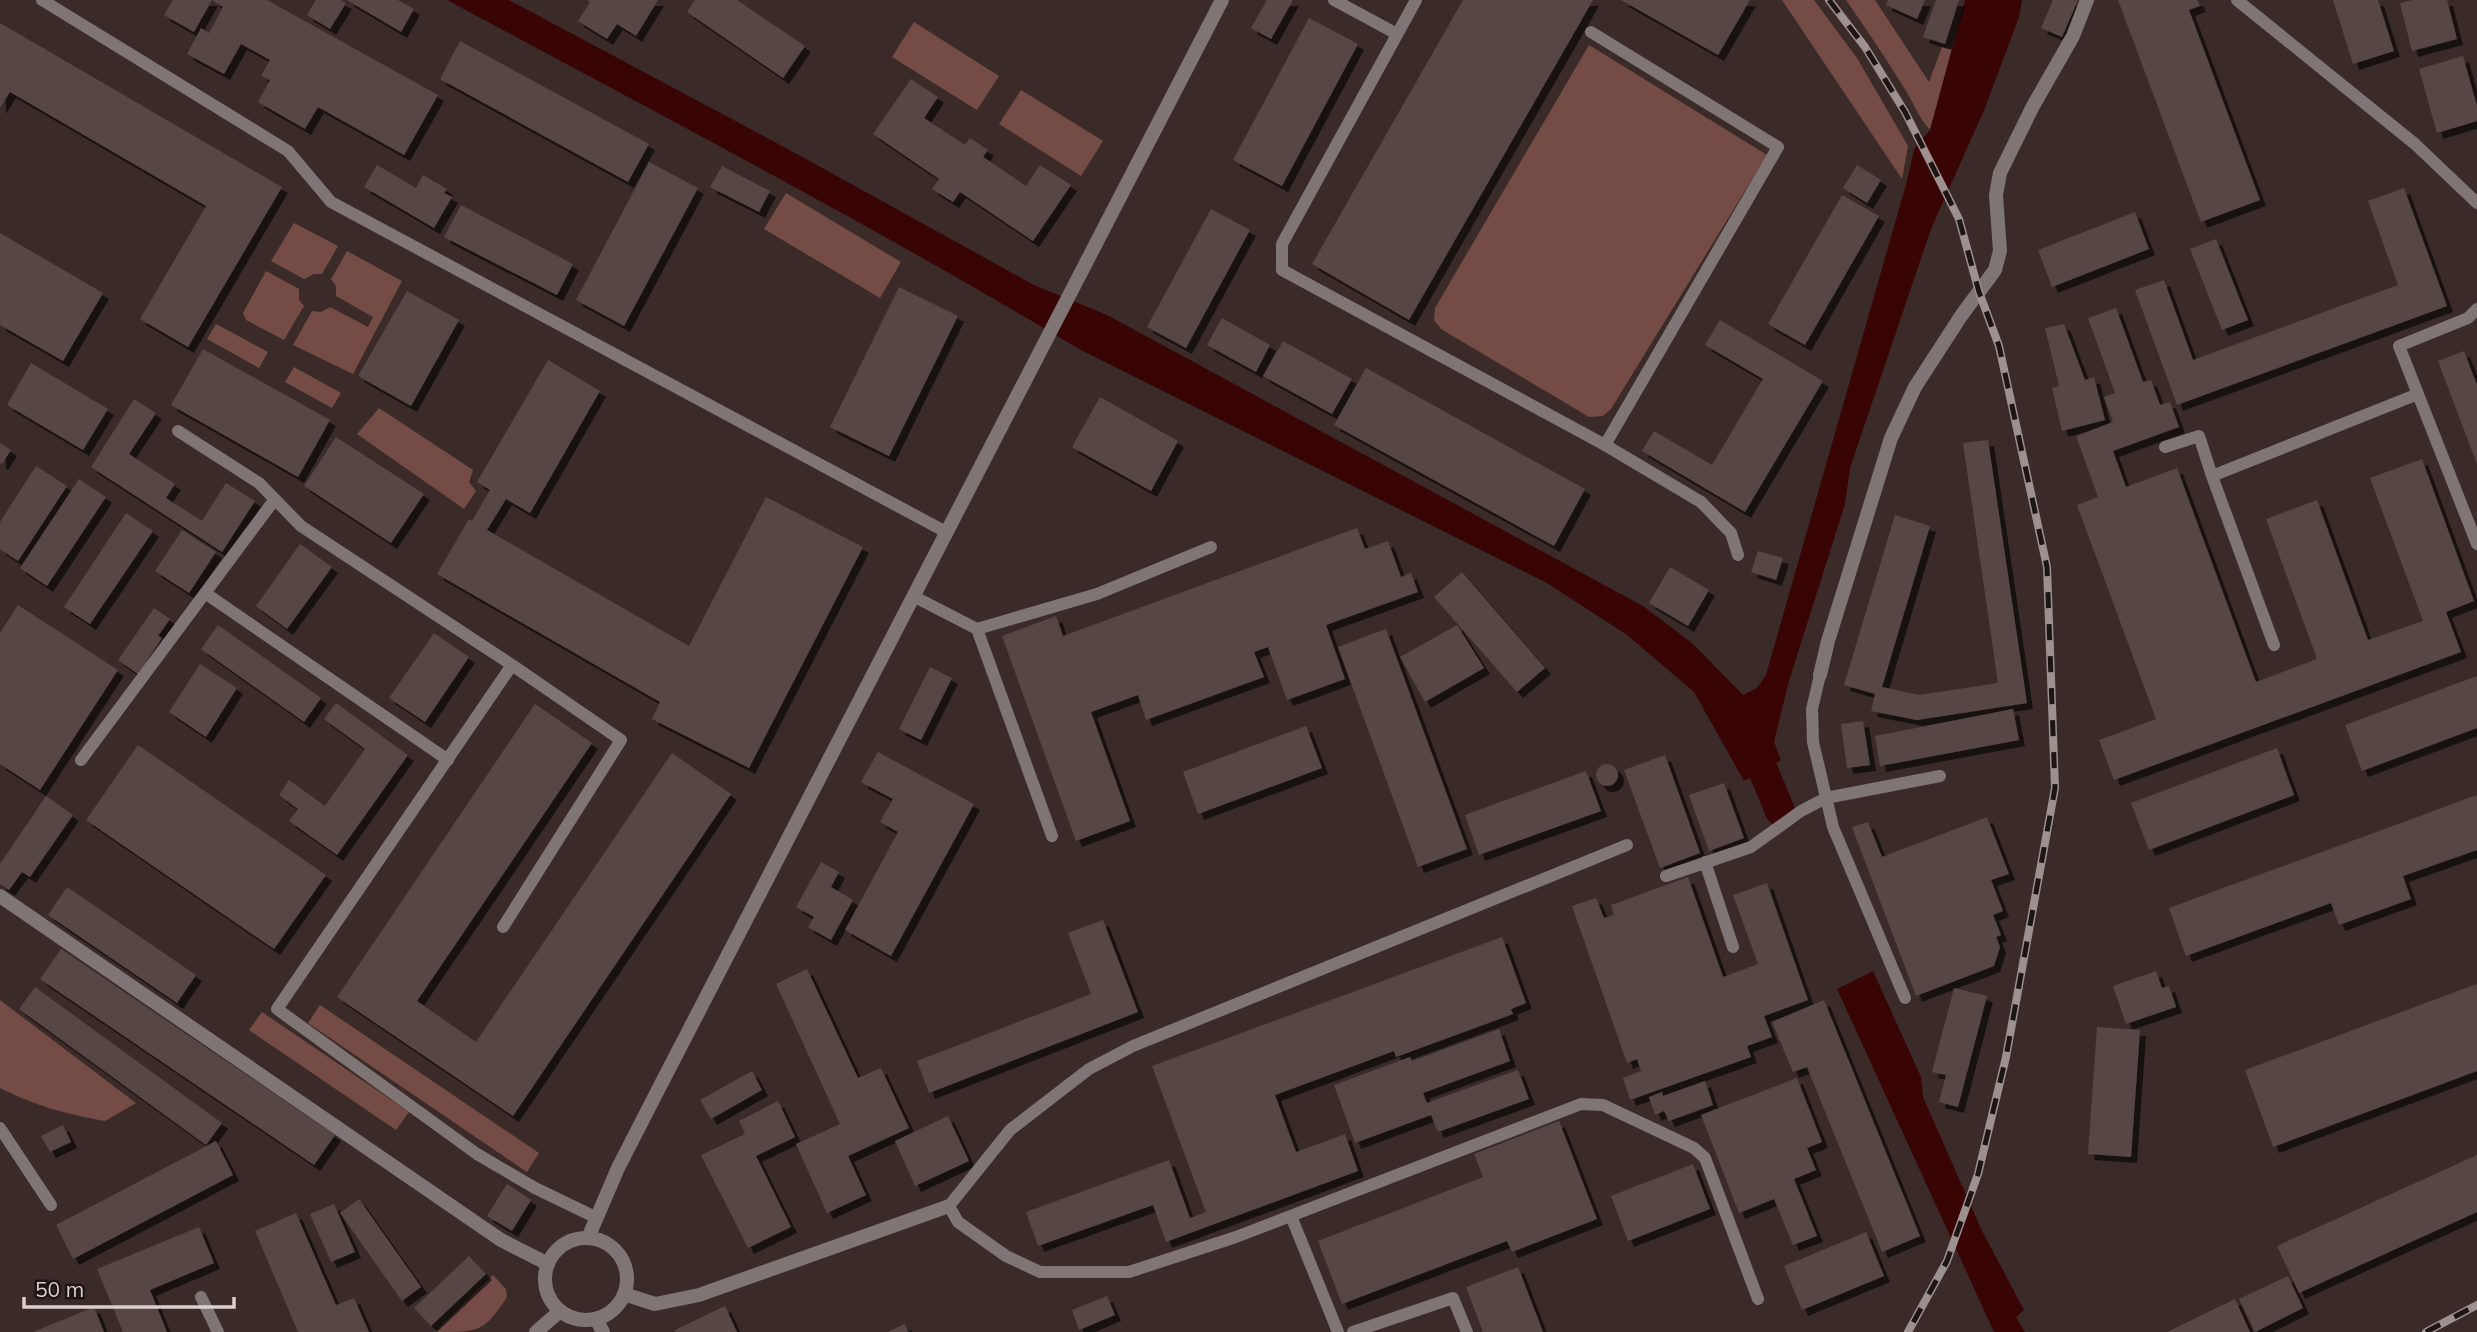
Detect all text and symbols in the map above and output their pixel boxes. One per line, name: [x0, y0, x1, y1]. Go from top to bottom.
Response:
scale bar: [24, 1266, 234, 1310]
text: 50 m: [35, 1276, 84, 1302]

